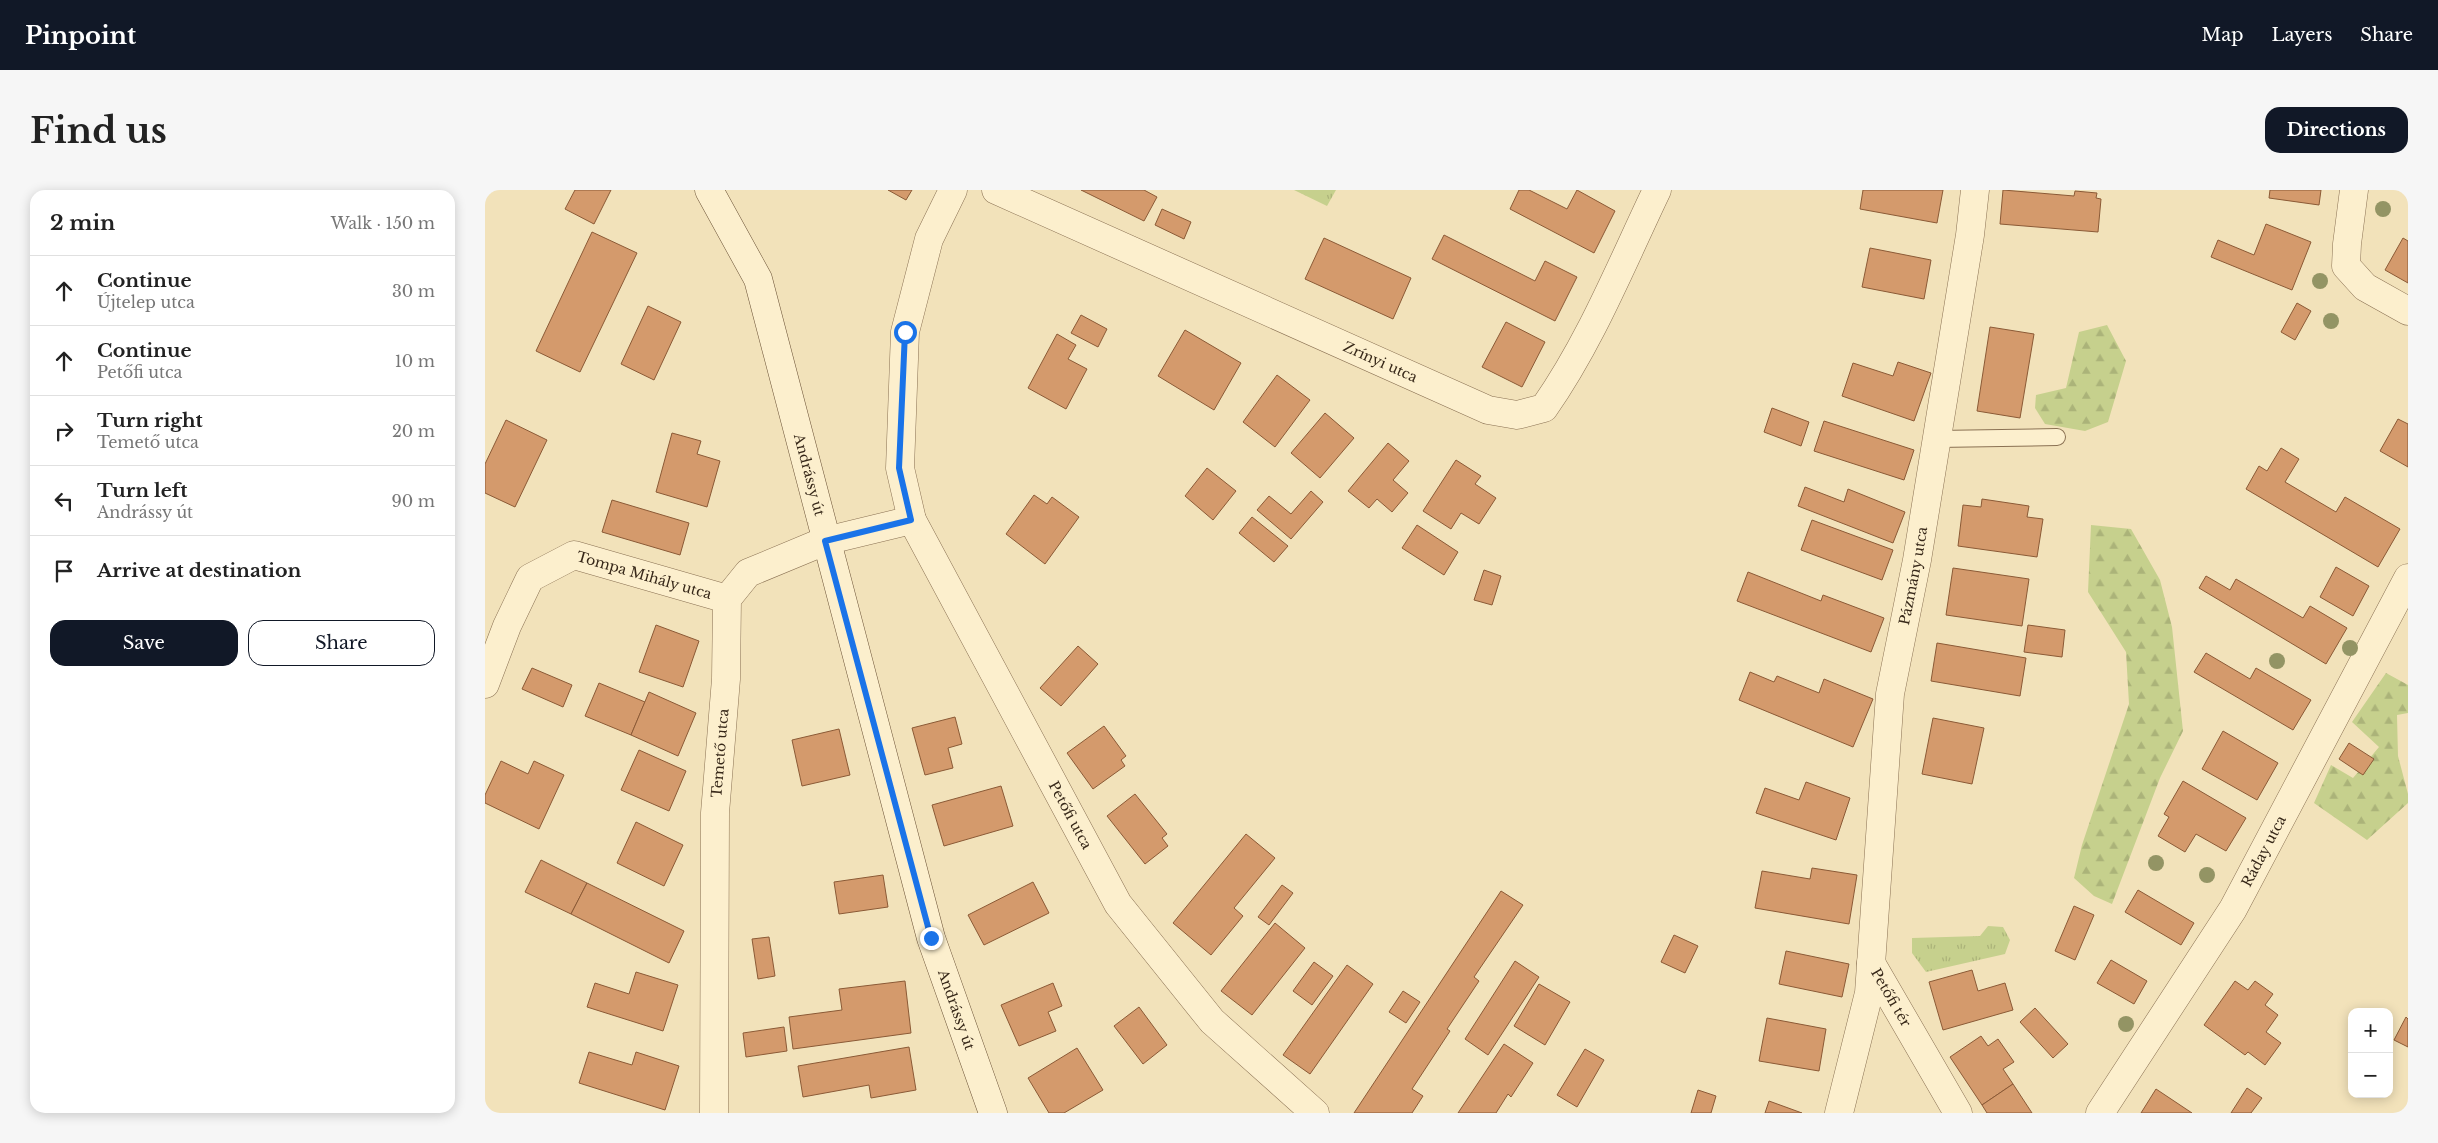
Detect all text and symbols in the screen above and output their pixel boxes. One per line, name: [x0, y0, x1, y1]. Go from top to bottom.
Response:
text: Pinpoint: [25, 21, 136, 50]
text: Map: [2202, 24, 2243, 46]
text: Layers: [2271, 24, 2332, 46]
text: Share: [2360, 24, 2413, 46]
button: Directions: [2265, 107, 2408, 153]
text: Find us: [30, 109, 167, 152]
text: 2 min: [50, 210, 115, 236]
text: Walk · 150 m: [331, 213, 435, 233]
text: Continue: [97, 269, 192, 292]
icon: ahead: [50, 277, 78, 305]
text: 30 m: [392, 281, 435, 301]
text: Újtelep utca: [97, 292, 195, 312]
route start: [894, 321, 917, 344]
street label: Zrínyi utca: [1340, 337, 1420, 386]
text: Continue: [97, 339, 192, 362]
icon: ahead: [50, 347, 78, 375]
text: 10 m: [395, 351, 435, 371]
text: Petőfi utca: [97, 362, 182, 382]
text: Turn right: [97, 409, 203, 432]
icon: right: [50, 417, 78, 445]
text: 20 m: [392, 421, 435, 441]
street label: Andrássy út: [790, 431, 829, 518]
text: Temető utca: [97, 432, 199, 452]
text: Turn left: [97, 479, 188, 502]
icon: left: [50, 487, 78, 515]
text: 90 m: [392, 491, 435, 511]
text: Andrássy út: [97, 502, 193, 522]
street label: Pázmány utca: [1895, 525, 1931, 626]
street label: Tompa Mihály utca: [575, 547, 714, 603]
icon: arrive: [50, 557, 78, 585]
text: Arrive at destination: [97, 559, 301, 582]
button: Save: [50, 620, 238, 666]
button: Share: [248, 620, 435, 666]
street label: Temető utca: [707, 708, 733, 798]
street label: Petőfi utca: [1045, 778, 1096, 853]
street label: Ráday utca: [2237, 812, 2290, 890]
route end: [920, 927, 943, 950]
street label: Petőfi tér: [1867, 965, 1915, 1030]
street label: Andrássy út: [934, 966, 979, 1053]
map controls: [2348, 1008, 2393, 1098]
button: +: [2348, 1008, 2393, 1053]
button: −: [2348, 1053, 2393, 1098]

